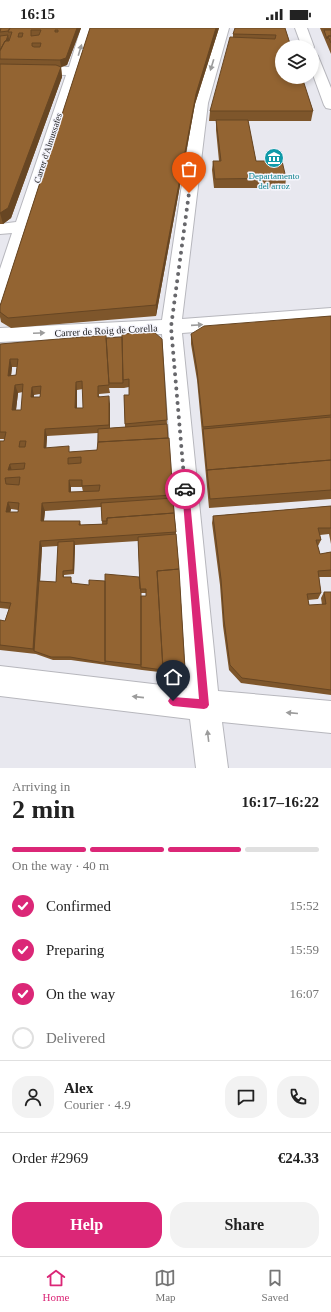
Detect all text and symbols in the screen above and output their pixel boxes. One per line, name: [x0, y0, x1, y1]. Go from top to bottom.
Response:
text: 16:15: [20, 6, 55, 22]
map controls: [275, 40, 319, 84]
button: layers: [275, 40, 319, 84]
one-way arrow: [77, 44, 83, 56]
one-way arrow: [209, 60, 215, 72]
street label: Carrer d'Almussafes: [32, 111, 64, 184]
museum icon: Departamento del arroz: [263, 147, 285, 169]
pin: [172, 152, 206, 193]
icon: bag: [178, 158, 200, 180]
place label: Departamento del arroz: [249, 171, 300, 191]
one-way arrow: [191, 321, 203, 328]
street label: Carrer de Roig de Corella: [54, 322, 158, 339]
one-way arrow: [33, 330, 46, 336]
courier: [165, 469, 205, 509]
icon: car: [174, 478, 196, 500]
pin: [156, 660, 190, 701]
icon: home: [162, 666, 184, 688]
one-way arrow: [132, 694, 144, 700]
one-way arrow: [286, 710, 298, 716]
one-way arrow: [205, 730, 211, 742]
text: Arriving in: [12, 779, 70, 794]
text: 16:17–16:22: [242, 794, 319, 810]
text: 2 min: [12, 795, 75, 824]
text: On the way · 40 m: [12, 858, 109, 873]
icon: check: [12, 895, 34, 917]
text: Confirmed: [46, 898, 111, 914]
text: 15:52: [289, 898, 319, 913]
icon: check: [12, 939, 34, 961]
text: Preparing: [46, 942, 104, 958]
text: 15:59: [289, 942, 319, 957]
icon: check: [12, 983, 34, 1005]
text: On the way: [46, 986, 115, 1002]
text: 16:07: [289, 986, 319, 1001]
text: Delivered: [46, 1030, 105, 1046]
button: person: [12, 1076, 54, 1118]
button: chat: [225, 1076, 267, 1118]
button: phone: [277, 1076, 319, 1118]
text: Alex: [64, 1080, 93, 1096]
text: Courier · 4.9: [64, 1097, 131, 1112]
text: Order #2969: [12, 1150, 88, 1166]
text: €24.33: [278, 1150, 319, 1166]
button: Help: [12, 1202, 162, 1248]
button: Share: [170, 1202, 319, 1248]
tab: Home: [43, 1267, 69, 1303]
tab: Map: [154, 1267, 176, 1303]
tab: Saved: [262, 1267, 288, 1303]

